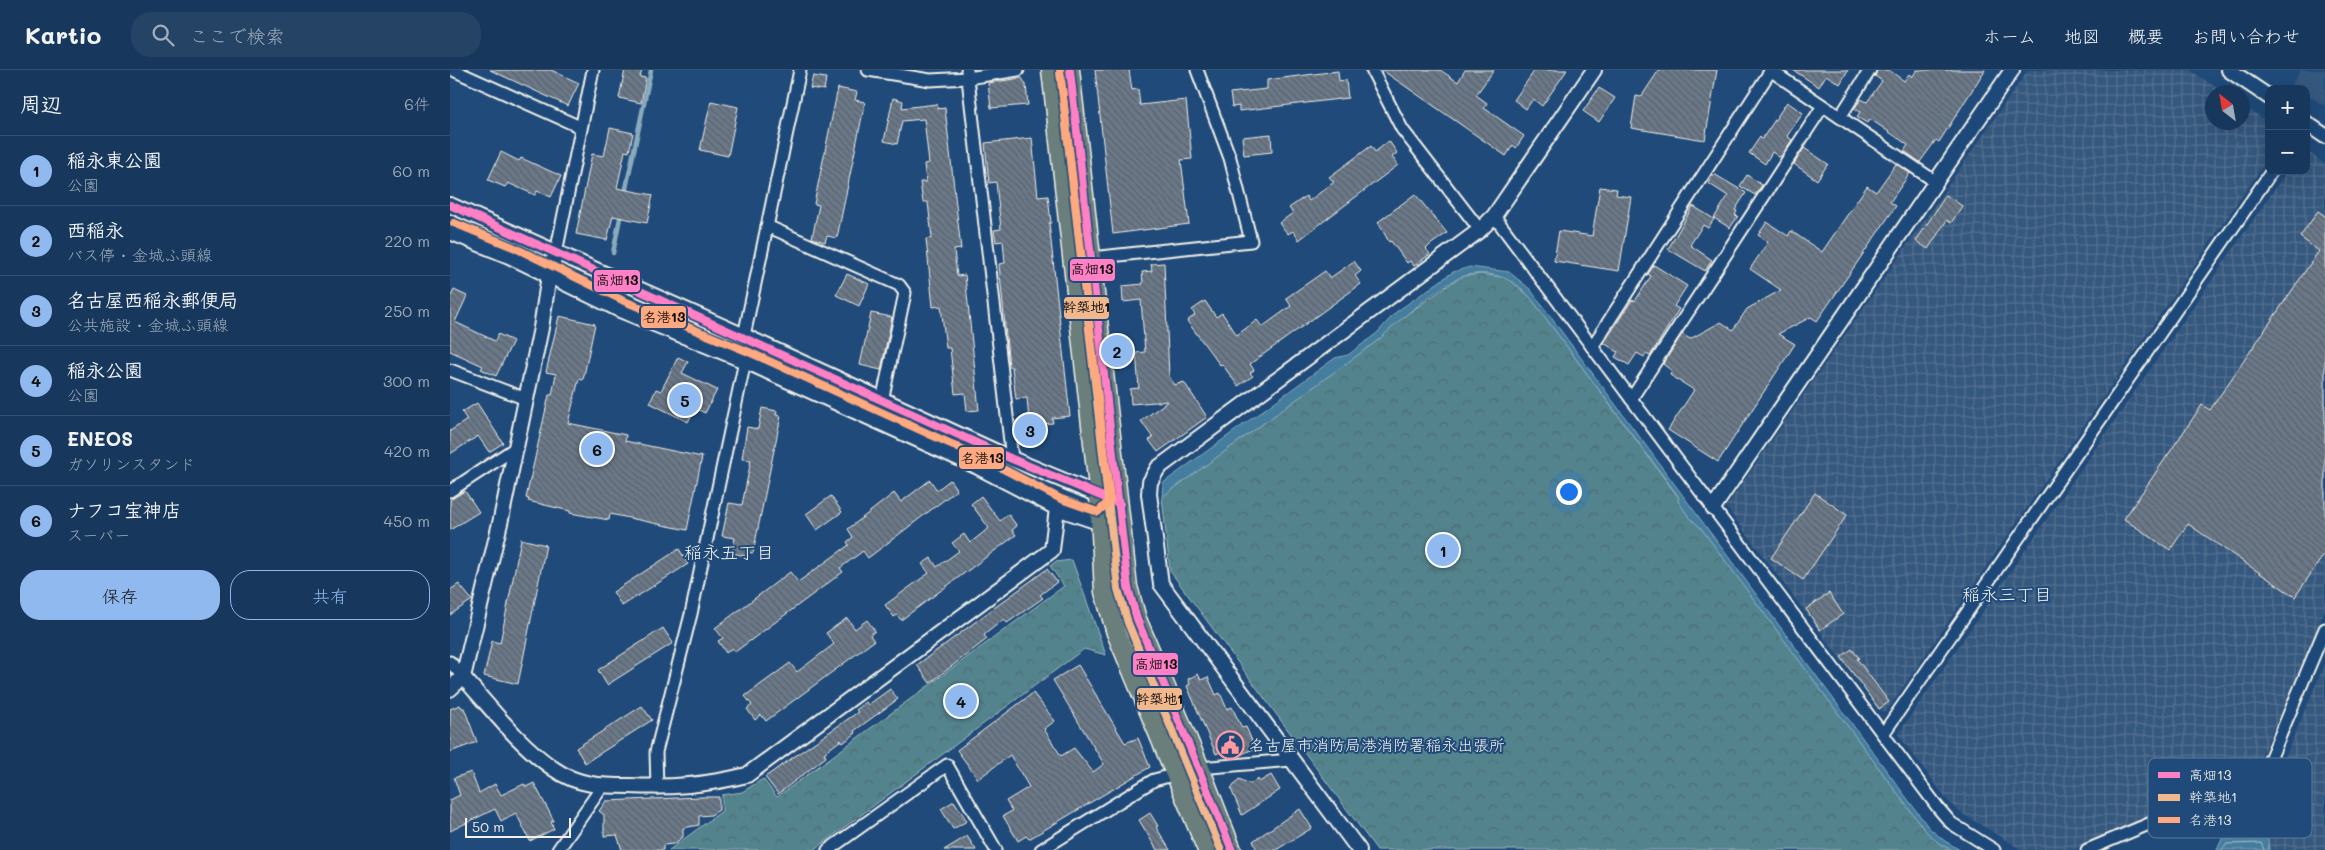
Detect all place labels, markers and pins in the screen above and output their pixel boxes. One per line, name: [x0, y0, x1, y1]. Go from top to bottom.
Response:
pin: 2: [1101, 332, 1133, 370]
pin: 5: [669, 381, 701, 419]
pin: 3: [1014, 411, 1046, 449]
pin: 6: [581, 430, 613, 468]
pin: 1: [1427, 531, 1459, 569]
pin: 4: [945, 682, 977, 720]
public building icon: 名古屋市消防局港消防署稲永出張所: [1215, 730, 1245, 760]
place label: 名古屋市消防局港消防署稲永出張所: [1249, 734, 1505, 755]

